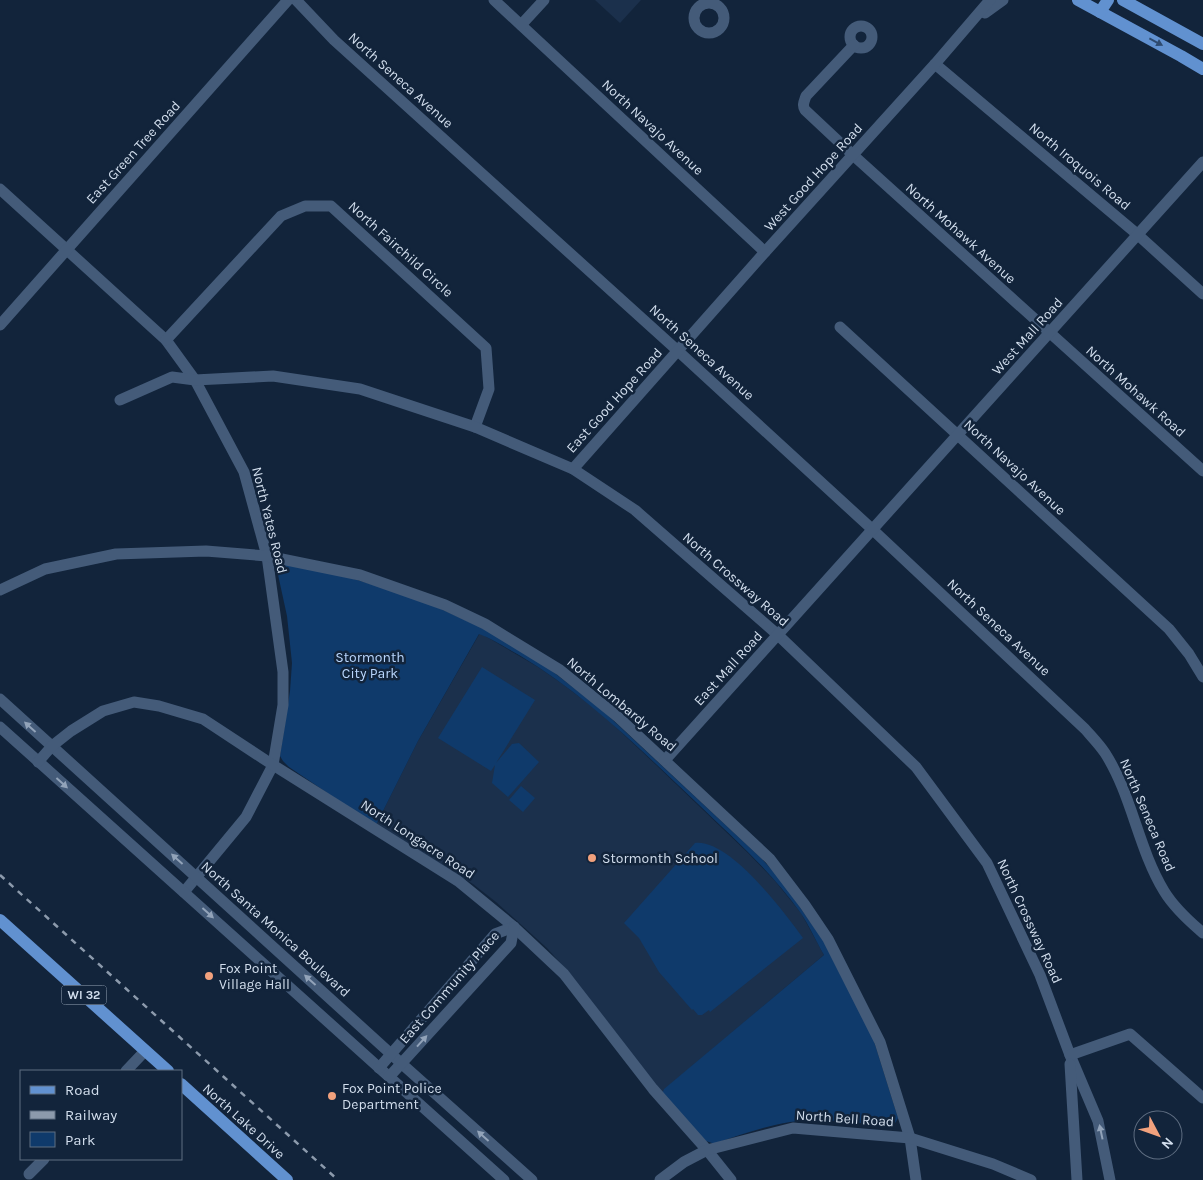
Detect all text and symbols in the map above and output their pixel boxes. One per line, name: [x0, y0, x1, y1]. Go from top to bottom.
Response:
street label: North Seneca Avenue: [345, 29, 456, 132]
one-way arrow: [1149, 38, 1164, 46]
street label: North Navajo Avenue: [598, 76, 707, 179]
street label: East Green Tree Road: [83, 97, 184, 207]
street label: North Iroquois Road: [1025, 119, 1134, 214]
street label: West Good Hope Road: [761, 120, 866, 235]
street label: North Mohawk Avenue: [902, 179, 1019, 287]
street label: North Fairchild Circle: [345, 198, 456, 301]
street label: West Mall Road: [988, 294, 1067, 379]
street label: North Seneca Avenue: [646, 301, 757, 404]
street label: North Mohawk Road: [1082, 342, 1189, 441]
street label: East Good Hope Road: [563, 344, 666, 456]
street label: North Navajo Avenue: [960, 416, 1069, 519]
street label: North Yates Road: [248, 465, 291, 575]
street label: North Crossway Road: [679, 529, 792, 630]
street label: North Seneca Avenue: [944, 575, 1054, 680]
street label: East Mall Road: [690, 628, 766, 709]
park label: Stormonth City Park: [335, 649, 405, 682]
street label: North Lombardy Road: [563, 654, 680, 755]
one-way arrow: [24, 721, 37, 732]
street label: North Seneca Road: [1116, 756, 1179, 874]
one-way arrow: [55, 777, 67, 789]
street label: North Longacre Road: [357, 796, 478, 883]
place label: Stormonth School: [602, 850, 718, 867]
marker: Stormonth School: [586, 852, 598, 864]
one-way arrow: [171, 853, 183, 865]
street label: North Crossway Road: [993, 856, 1066, 986]
street label: North Santa Monica Boulevard: [198, 858, 354, 1001]
one-way arrow: [201, 907, 213, 919]
street label: East Community Place: [396, 927, 503, 1047]
place label: Fox Point Village Hall: [219, 960, 290, 993]
marker: Fox Point Village Hall: [203, 970, 215, 982]
one-way arrow: [304, 974, 316, 986]
road number: WI 32: [62, 986, 106, 1004]
one-way arrow: [416, 1036, 428, 1048]
legend: [20, 1070, 182, 1160]
street label: North Lake Drive: [199, 1080, 288, 1163]
place label: Fox Point Police Department: [342, 1080, 442, 1113]
text: Road: [65, 1081, 100, 1099]
marker: Fox Point Police Department: [326, 1090, 338, 1102]
text: Railway: [65, 1106, 117, 1124]
street label: North Bell Road: [795, 1107, 895, 1130]
north arrow: [1133, 1110, 1183, 1160]
one-way arrow: [1097, 1125, 1105, 1140]
one-way arrow: [477, 1130, 489, 1142]
text: Park: [65, 1131, 95, 1149]
text: N: [1158, 1134, 1177, 1153]

